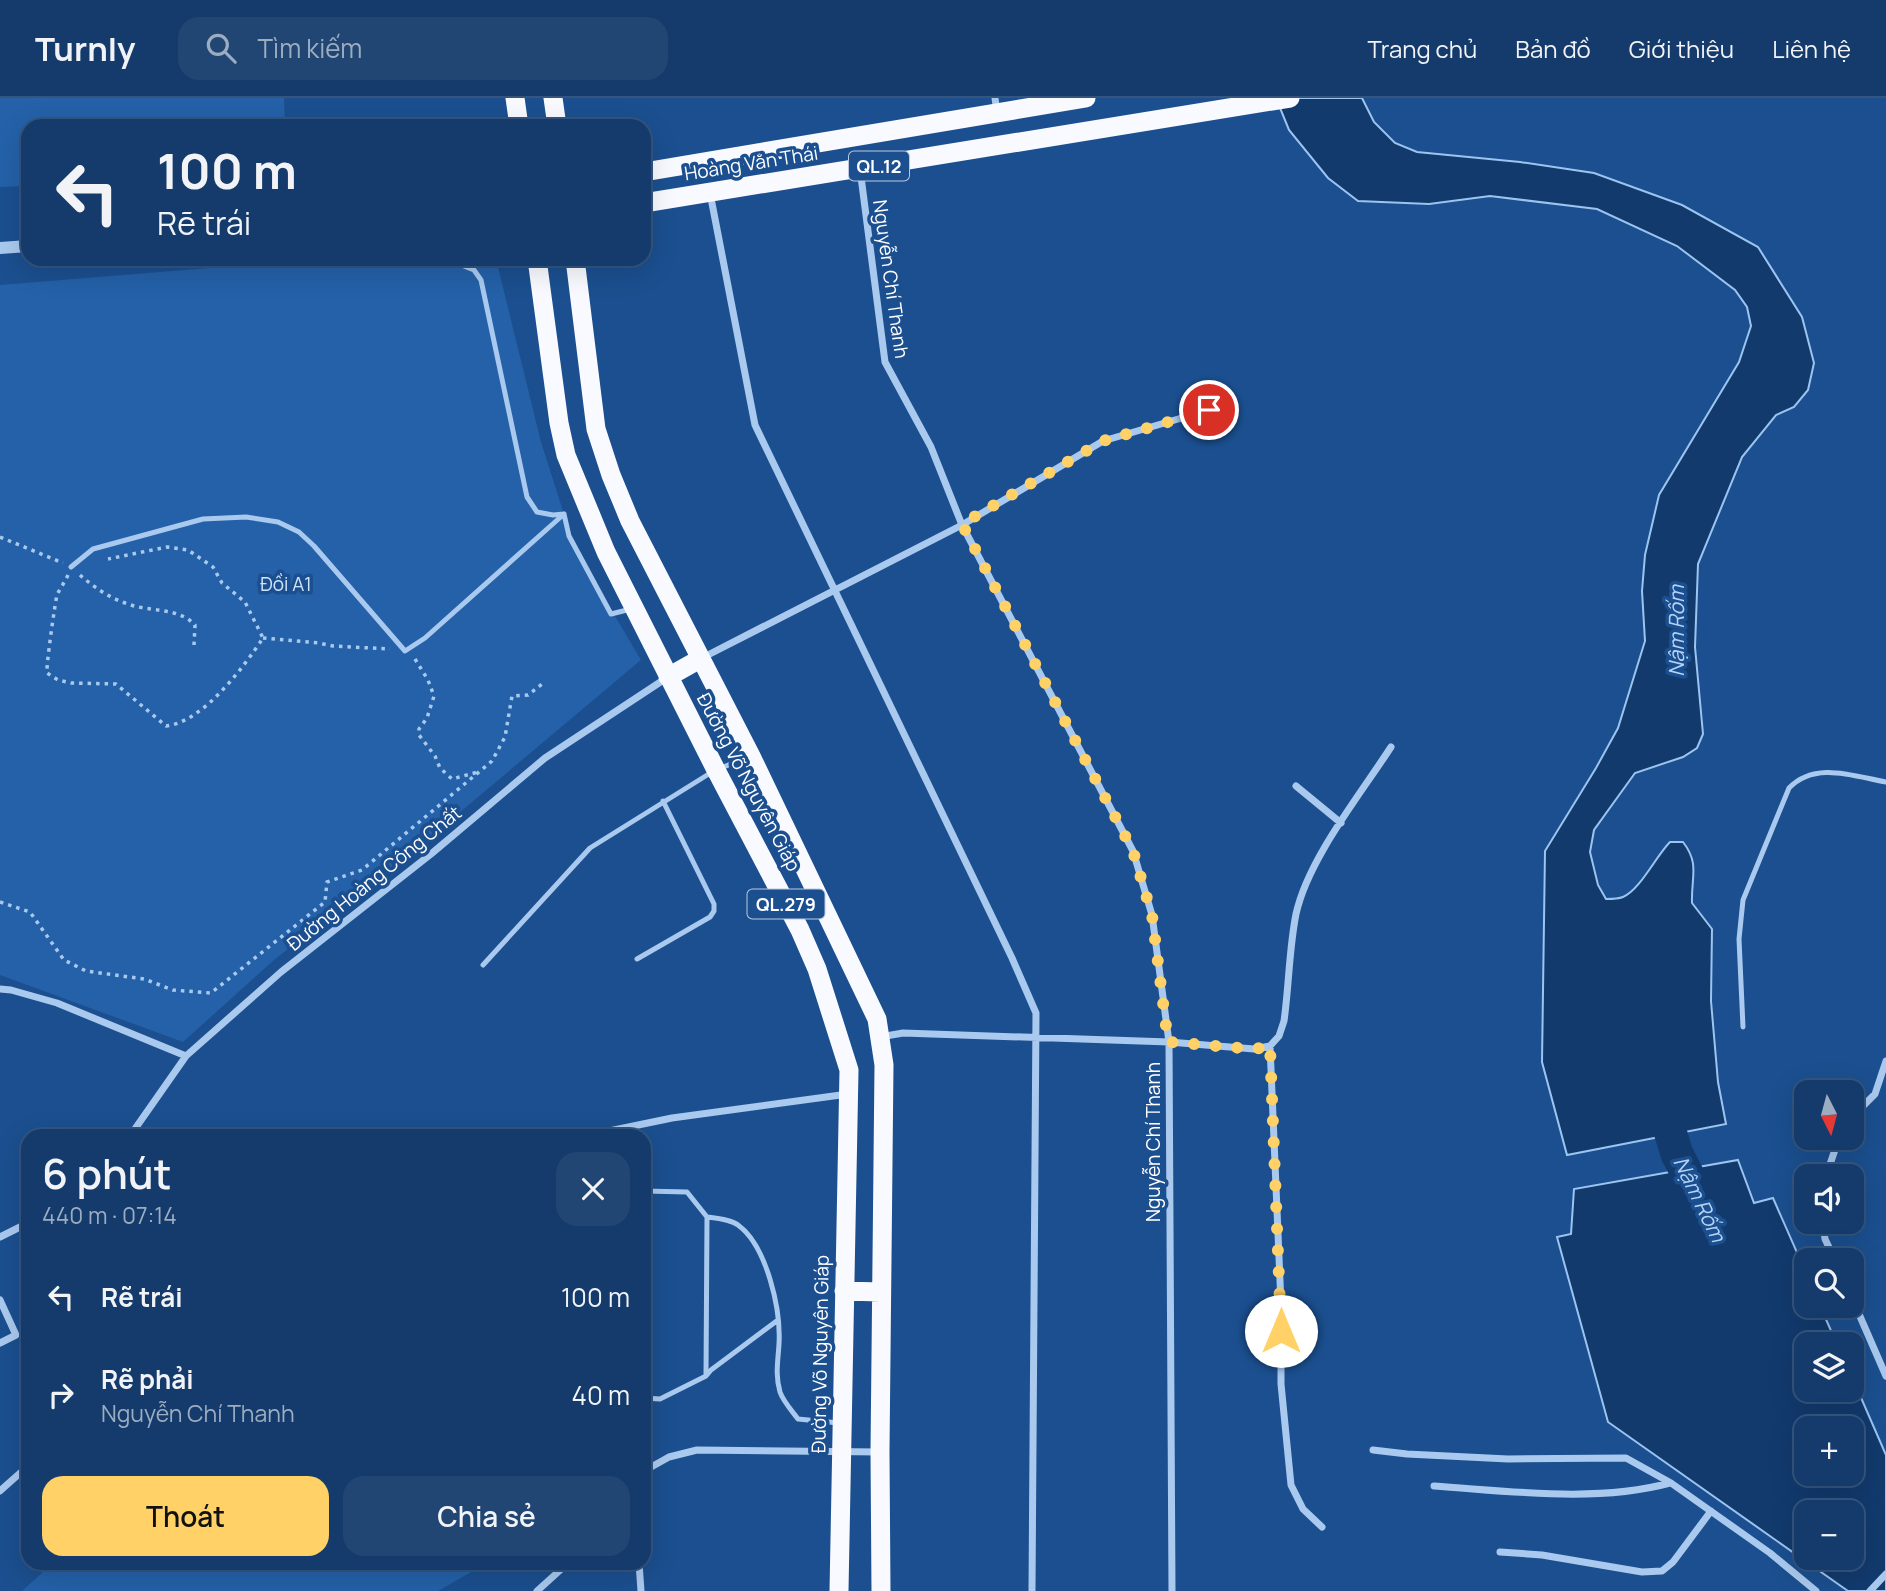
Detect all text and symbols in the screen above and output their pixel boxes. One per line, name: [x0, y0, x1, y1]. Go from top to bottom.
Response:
search box: [178, 17, 668, 80]
text: Turnly: [35, 26, 136, 71]
icon: search: [202, 29, 240, 67]
text: Tìm kiếm: [258, 30, 362, 66]
text: Trang chủ: [1368, 32, 1477, 65]
text: Bản đồ: [1515, 32, 1591, 65]
text: Giới thiệu: [1629, 32, 1734, 65]
text: Liên hệ: [1772, 32, 1851, 65]
text: 100 m: [157, 137, 297, 204]
street label: Hoàng Văn Thái: [682, 140, 820, 186]
icon: left: [42, 147, 133, 238]
road number: QL.12: [849, 152, 909, 180]
street label: Nguyễn Chí Thanh: [867, 198, 915, 360]
text: Rẽ trái: [157, 201, 251, 245]
pin: [1179, 380, 1239, 440]
icon: arrive: [1190, 391, 1228, 429]
park label: Đồi A1: [260, 571, 312, 597]
water label: Nậm Rốm: [1662, 584, 1690, 677]
street label: Đường Võ Nguyên Giáp: [691, 688, 807, 876]
street label: Đường Hoàng Công Chất: [281, 800, 467, 956]
road number: QL.279: [748, 890, 824, 918]
street label: Nguyễn Chí Thanh: [1140, 1062, 1166, 1222]
north arrow: [1794, 1080, 1864, 1150]
map controls: [1794, 1080, 1864, 1570]
text: 6 phút: [42, 1144, 171, 1202]
button: close: [556, 1152, 630, 1226]
water label: Nậm Rốm: [1667, 1152, 1733, 1247]
button: sound: [1794, 1164, 1864, 1234]
text: 440 m · 07:14: [42, 1199, 177, 1231]
button: search: [1794, 1248, 1864, 1318]
street label: Đường Võ Nguyên Giáp: [805, 1255, 835, 1453]
icon: left: [42, 1278, 80, 1316]
text: Rẽ trái: [101, 1279, 183, 1315]
text: 100 m: [561, 1279, 630, 1315]
position arrow: [1244, 1294, 1318, 1368]
button: layers: [1794, 1332, 1864, 1402]
text: Rẽ phải: [101, 1361, 194, 1397]
icon: right: [42, 1376, 80, 1414]
text: 40 m: [572, 1377, 630, 1413]
text: Nguyễn Chí Thanh: [101, 1397, 295, 1429]
button: +: [1794, 1416, 1864, 1486]
button: Thoát: [42, 1476, 329, 1556]
button: Chia sẻ: [343, 1476, 630, 1556]
button: −: [1794, 1500, 1864, 1570]

